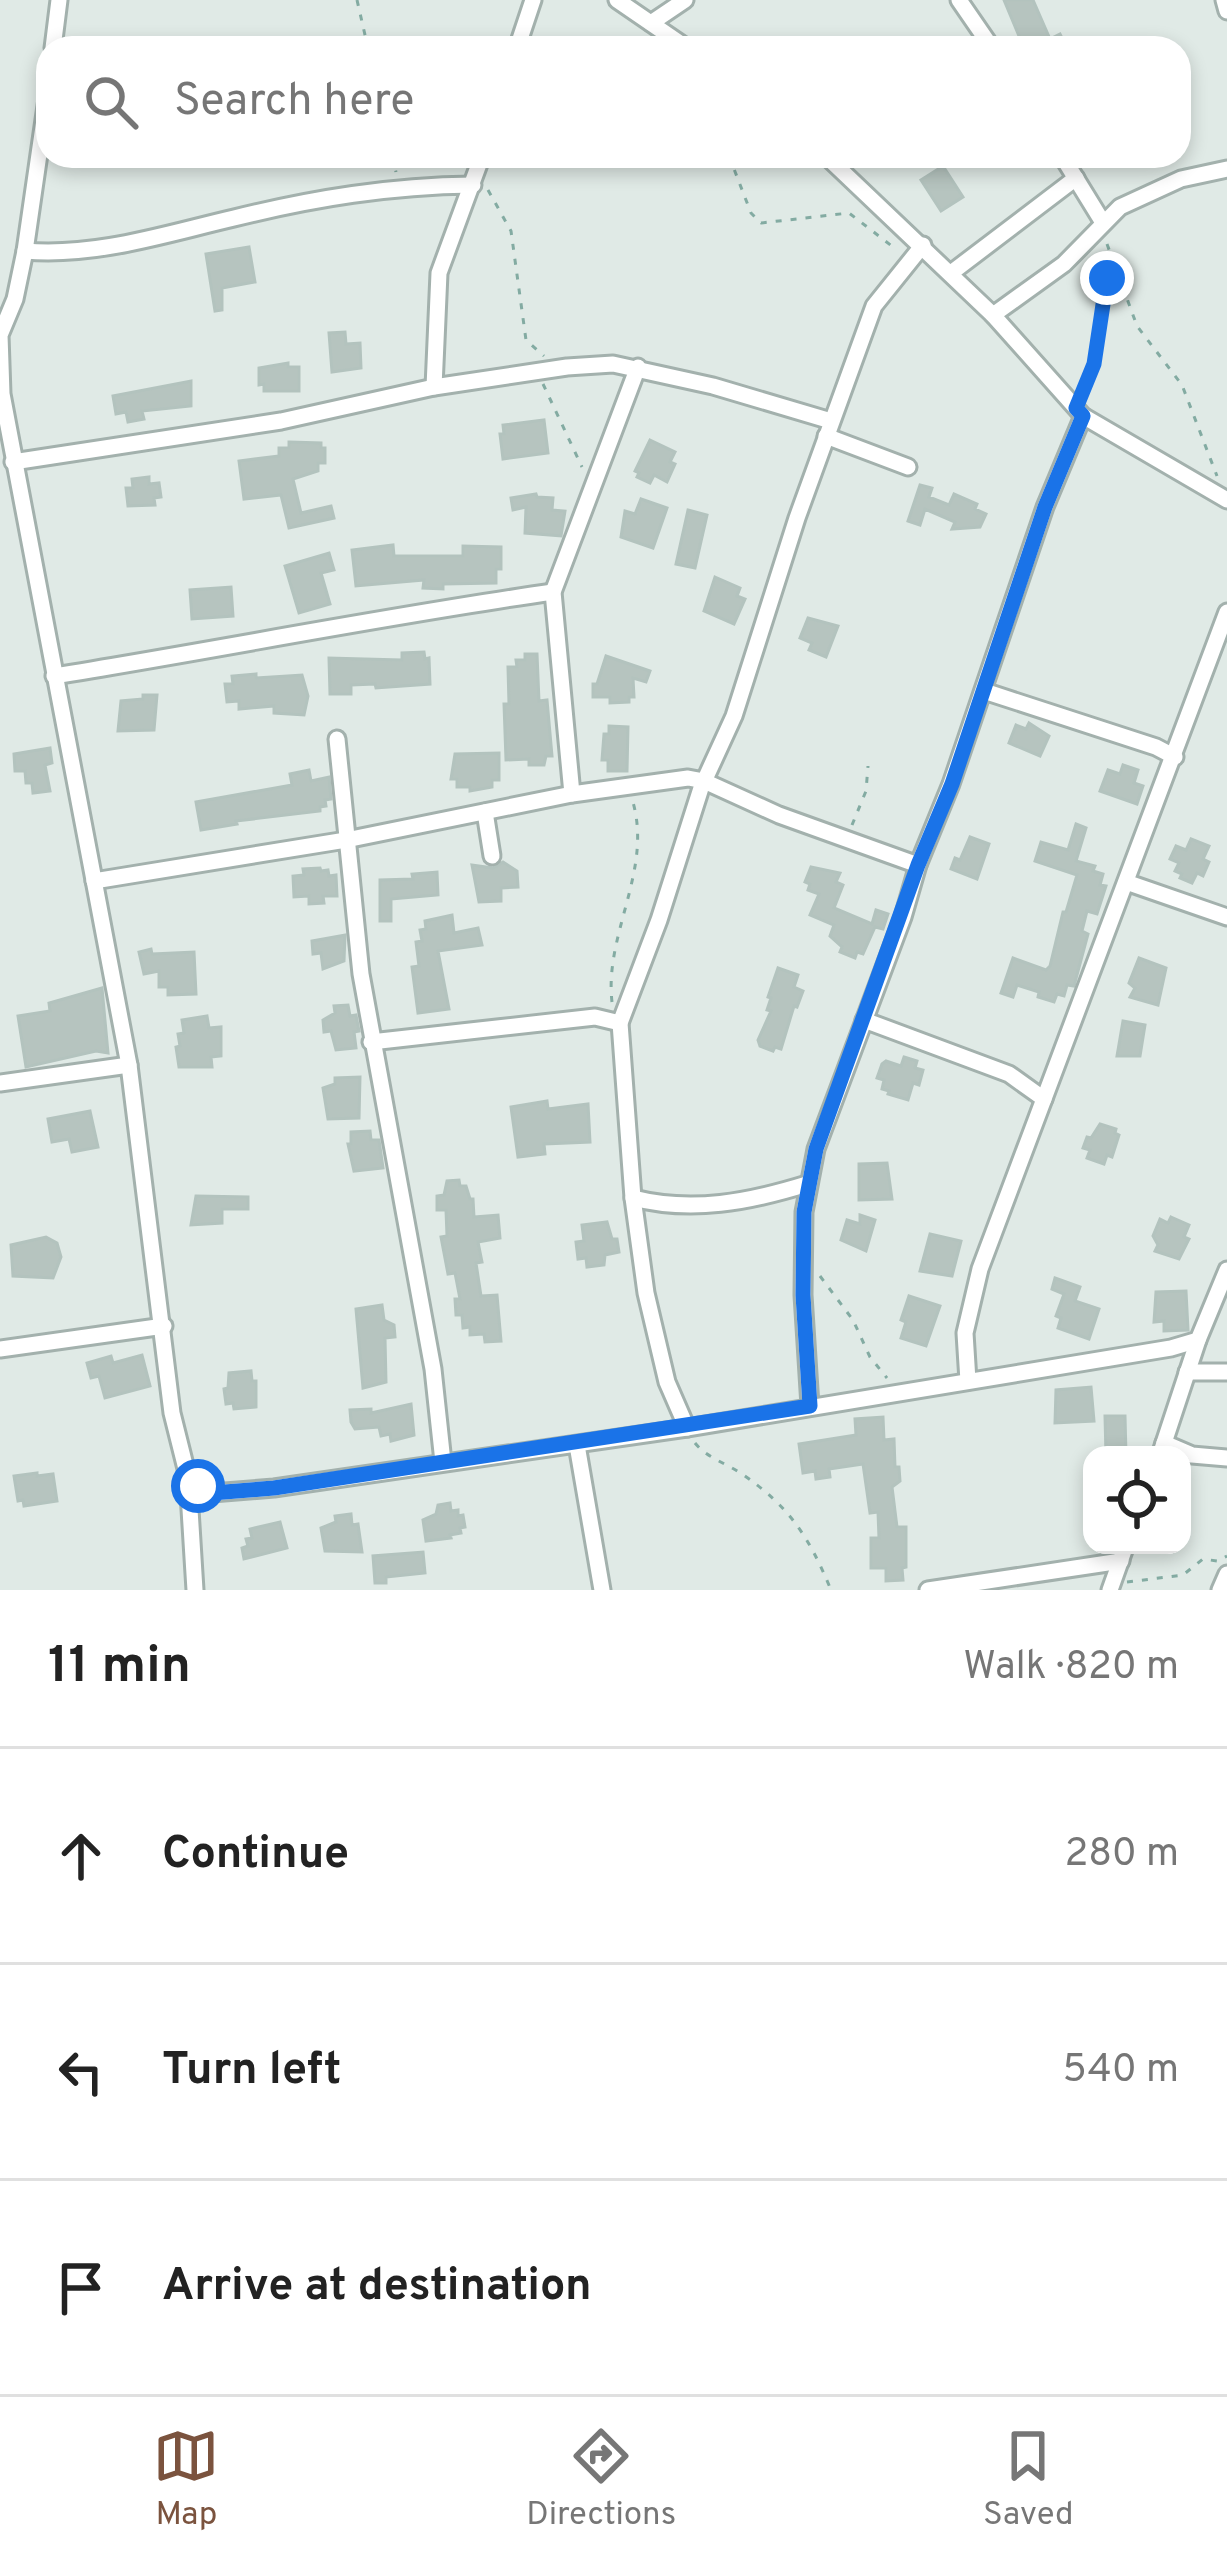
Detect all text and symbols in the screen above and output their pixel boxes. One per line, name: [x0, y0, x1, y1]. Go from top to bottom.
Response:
search box: [36, 36, 1191, 168]
icon: search: [78, 69, 144, 135]
text: Search here: [174, 74, 414, 131]
route end: [1080, 251, 1134, 305]
map controls: [1083, 1446, 1191, 1554]
button: locate: [1083, 1446, 1191, 1554]
route start: [171, 1459, 225, 1513]
text: 11 min: [48, 1636, 191, 1701]
text: Walk · 820 m: [963, 1644, 1179, 1693]
icon: ahead: [48, 1823, 114, 1889]
text: Continue: [162, 1827, 349, 1884]
text: 280 m: [1064, 1831, 1179, 1880]
icon: left: [48, 2039, 114, 2105]
text: Turn left: [162, 2043, 341, 2100]
text: 540 m: [1063, 2047, 1179, 2096]
icon: arrive: [48, 2255, 114, 2321]
text: Arrive at destination: [162, 2259, 592, 2316]
tab: Map: [153, 2423, 219, 2537]
tab: Directions: [526, 2423, 676, 2537]
tab: Saved: [983, 2423, 1074, 2537]

